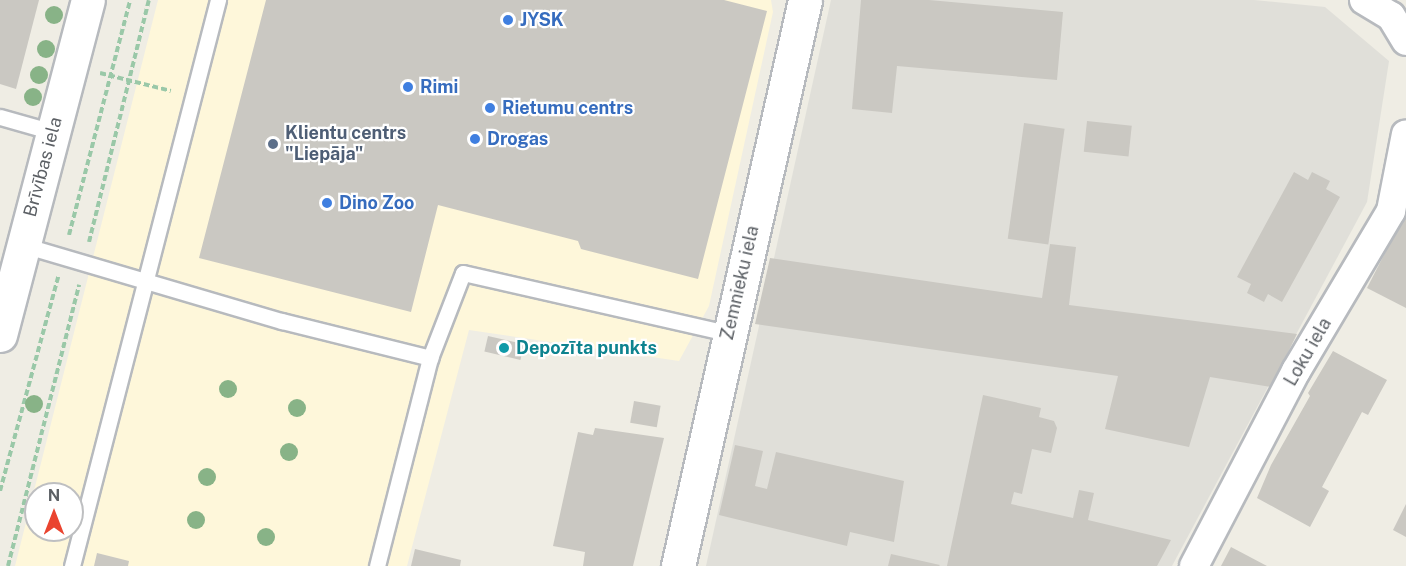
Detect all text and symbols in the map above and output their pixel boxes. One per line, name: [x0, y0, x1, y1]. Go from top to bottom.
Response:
place label: JYSK: [520, 9, 564, 31]
marker: JYSK: [501, 13, 515, 27]
place label: Rimi: [420, 76, 458, 98]
marker: Rimi: [401, 80, 415, 94]
place label: Rietumu centrs: [502, 97, 633, 119]
marker: Rietumu centrs: [483, 101, 497, 115]
street label: Brīvības iela: [19, 115, 67, 219]
place label: Klientu centrs "Liepāja": [285, 123, 406, 166]
place label: Drogas: [487, 128, 548, 150]
marker: Drogas: [468, 132, 482, 146]
marker: Klientu centrs "Liepāja": [266, 137, 280, 151]
place label: Dino Zoo: [339, 192, 415, 214]
marker: Dino Zoo: [320, 196, 334, 210]
street label: Zemnieku iela: [716, 224, 764, 342]
street label: Loku iela: [1280, 314, 1336, 390]
place label: Depozīta punkts: [516, 337, 657, 359]
marker: Depozīta punkts: [497, 341, 511, 355]
north arrow: [24, 482, 84, 542]
text: N: [48, 486, 60, 505]

